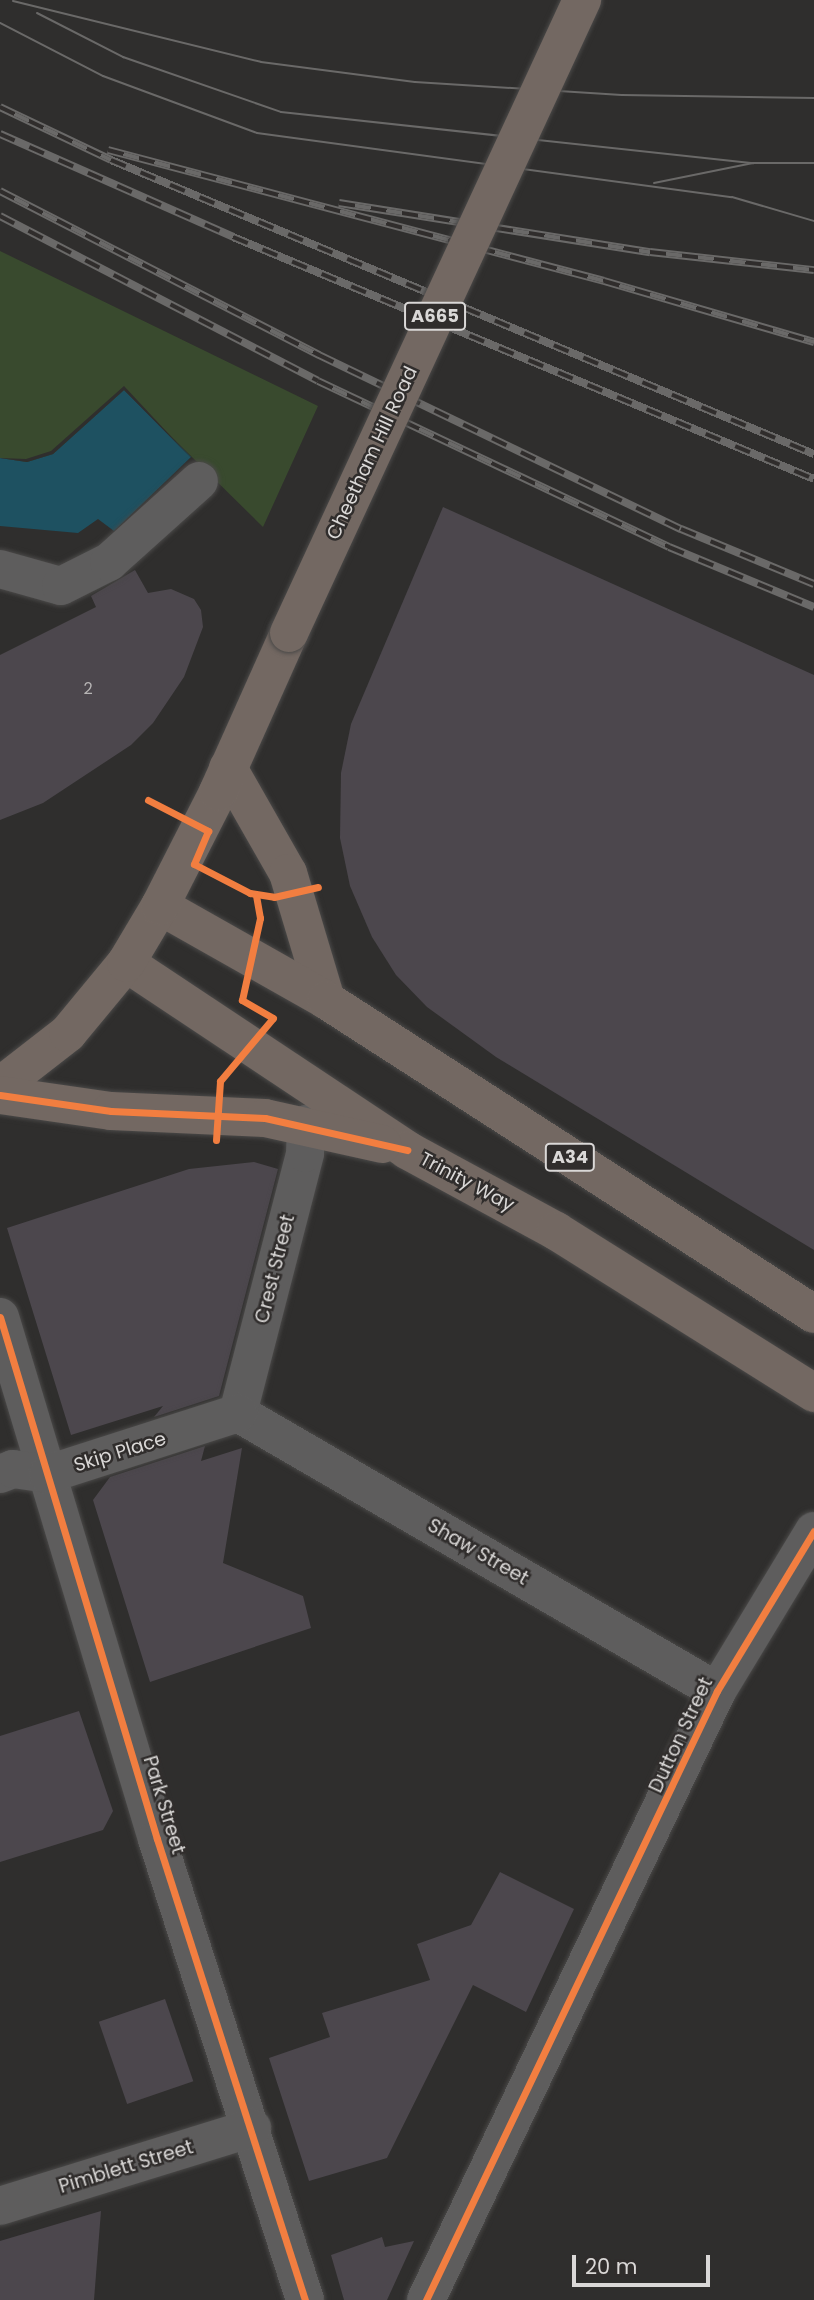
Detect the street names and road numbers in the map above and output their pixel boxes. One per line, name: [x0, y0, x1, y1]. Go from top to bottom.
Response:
road number: A665: [404, 302, 466, 330]
street label: Cheetham Hill Road: [322, 363, 422, 543]
road number: A34: [544, 1142, 596, 1172]
street label: Trinity Way: [416, 1148, 518, 1216]
street label: Crest Street: [251, 1212, 299, 1326]
street label: Skip Place: [71, 1427, 169, 1477]
street label: Shaw Street: [424, 1514, 532, 1590]
street label: Dutton Street: [644, 1674, 718, 1796]
street label: Park Street: [138, 1753, 190, 1857]
street label: Pimblett Street: [56, 2136, 196, 2198]

